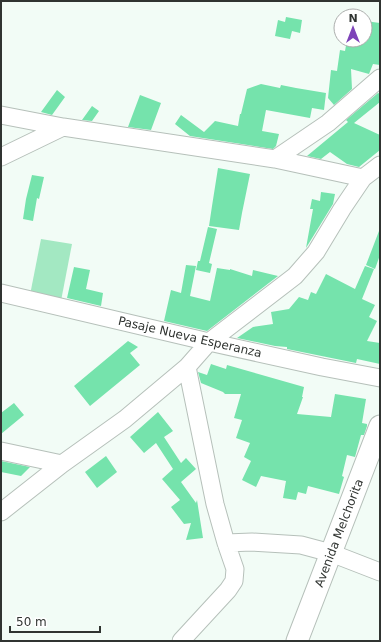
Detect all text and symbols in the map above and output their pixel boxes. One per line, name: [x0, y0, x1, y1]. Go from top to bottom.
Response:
north arrow: [333, 8, 373, 48]
text: N: [348, 12, 358, 25]
street label: Pasaje Nueva Esperanza: [117, 314, 263, 360]
street label: Avenida Melchorita: [312, 477, 366, 589]
scale bar: [10, 608, 100, 634]
text: 50 m: [16, 615, 47, 629]

